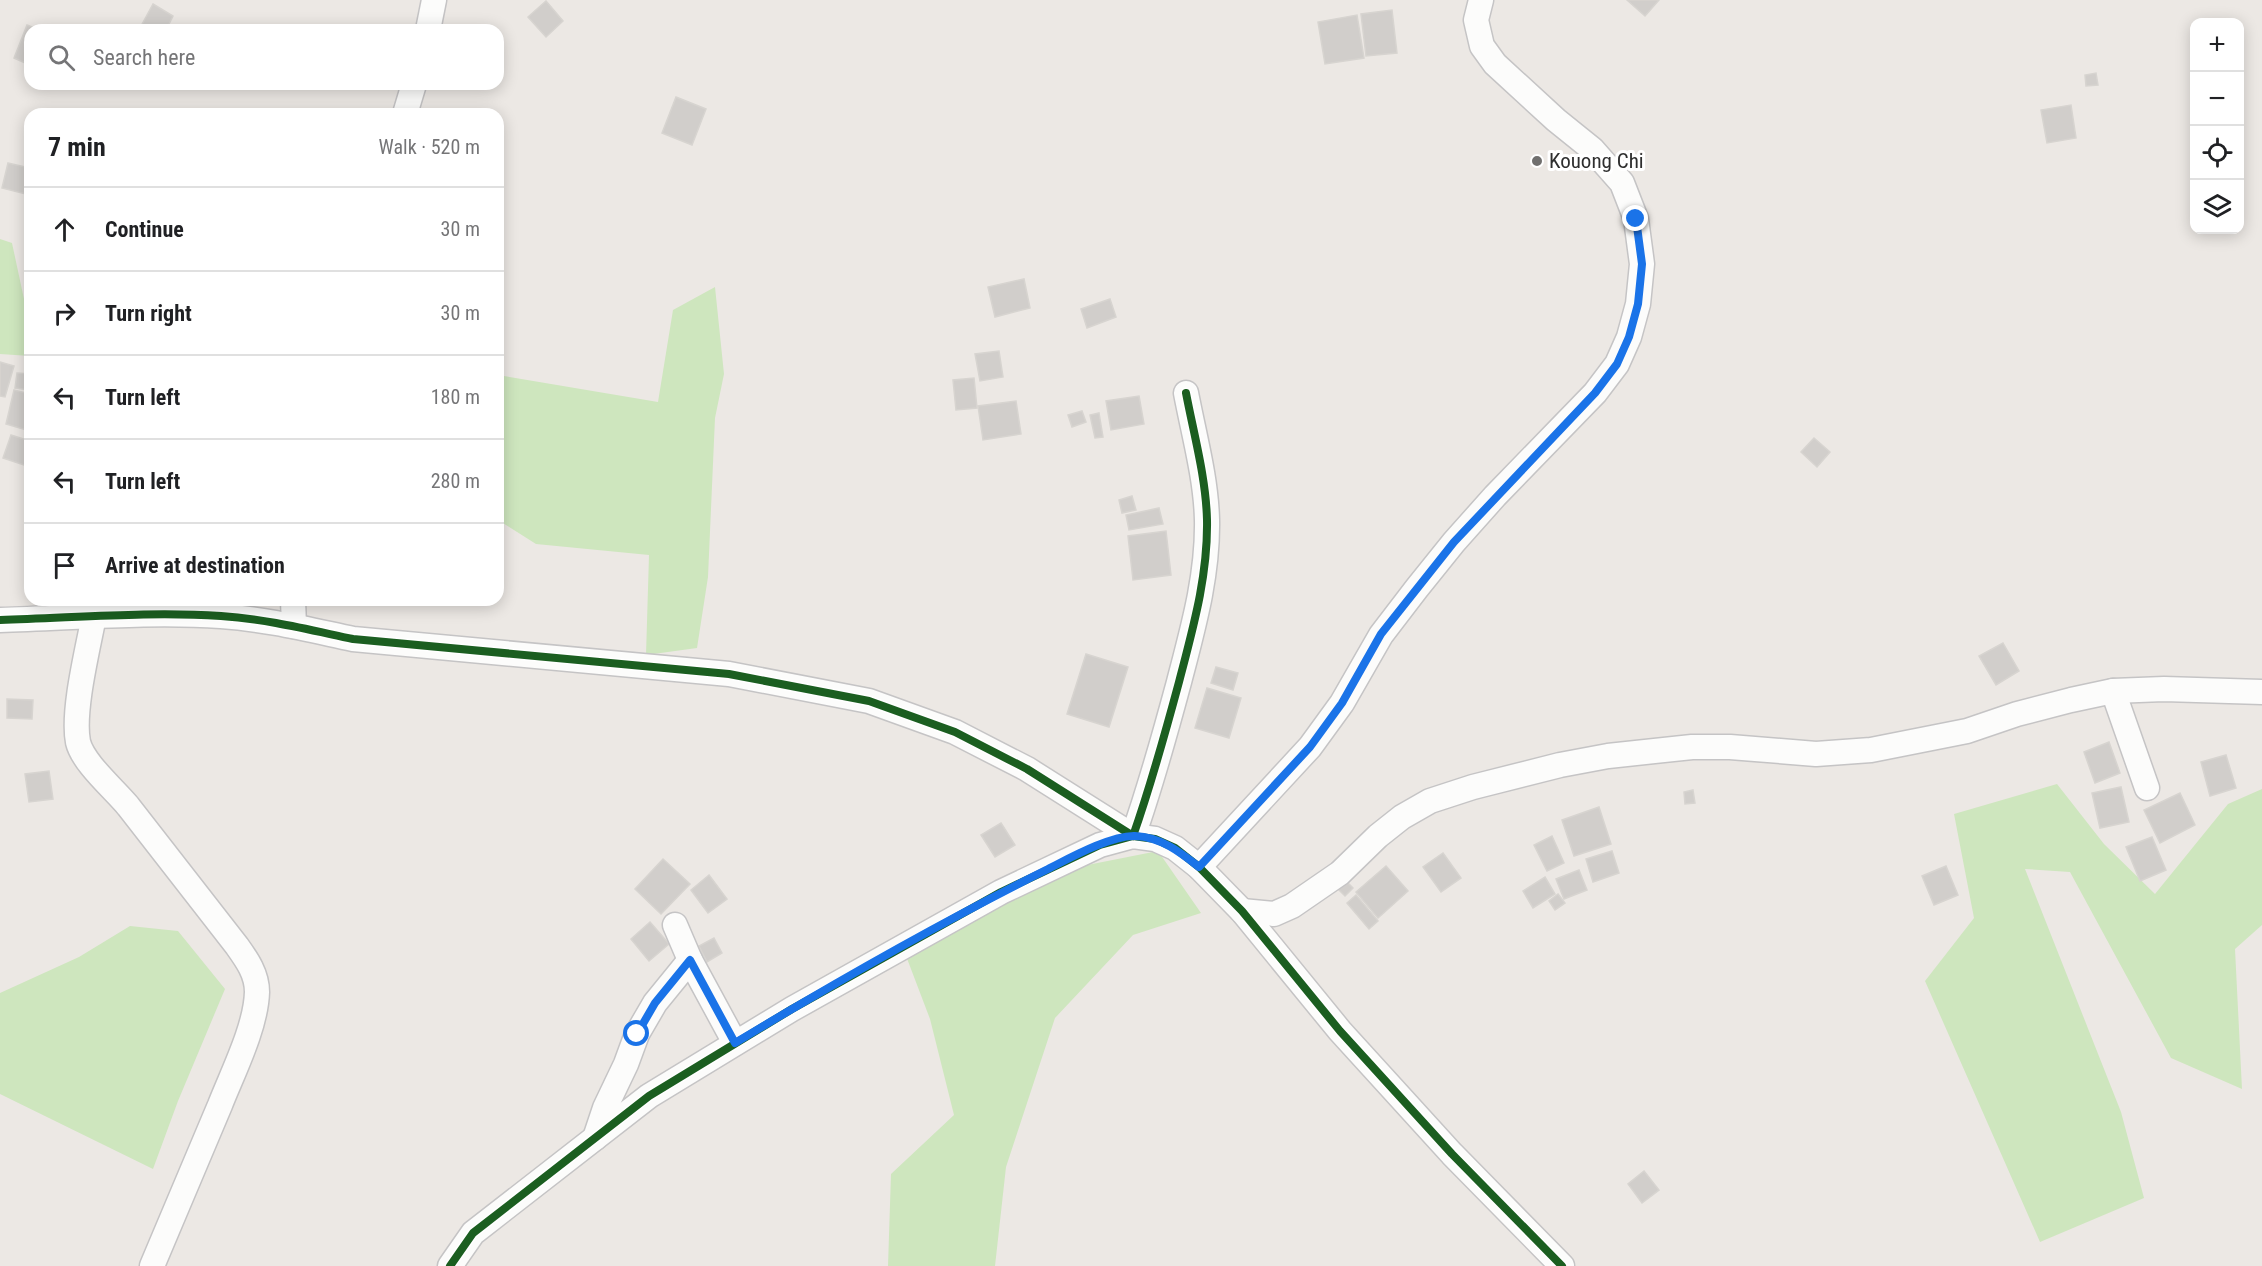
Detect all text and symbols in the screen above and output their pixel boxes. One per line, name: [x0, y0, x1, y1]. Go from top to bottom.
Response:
map controls: [2190, 18, 2244, 234]
button: +: [2190, 18, 2244, 72]
search box: [24, 24, 504, 90]
icon: search: [45, 41, 78, 74]
text: Search here: [93, 45, 195, 70]
button: −: [2190, 72, 2244, 126]
button: locate: [2190, 126, 2244, 180]
text: 7 min: [48, 132, 106, 162]
text: Walk · 520 m: [379, 135, 480, 159]
place label: Kouong Chi: [1549, 149, 1644, 173]
marker: Kouong Chi: [1530, 154, 1544, 168]
button: layers: [2190, 180, 2244, 234]
route end: [1622, 205, 1648, 231]
icon: ahead: [48, 213, 81, 246]
text: Continue: [105, 217, 184, 242]
text: 30 m: [441, 217, 480, 241]
icon: right: [48, 297, 81, 330]
text: Turn right: [105, 301, 192, 326]
text: 30 m: [441, 301, 480, 325]
icon: left: [48, 381, 81, 414]
text: Turn left: [105, 385, 180, 410]
text: 180 m: [431, 385, 480, 409]
icon: left: [48, 465, 81, 498]
text: Turn left: [105, 469, 180, 494]
text: 280 m: [431, 469, 480, 493]
icon: arrive: [48, 549, 81, 582]
text: Arrive at destination: [105, 553, 285, 578]
route start: [623, 1020, 649, 1046]

